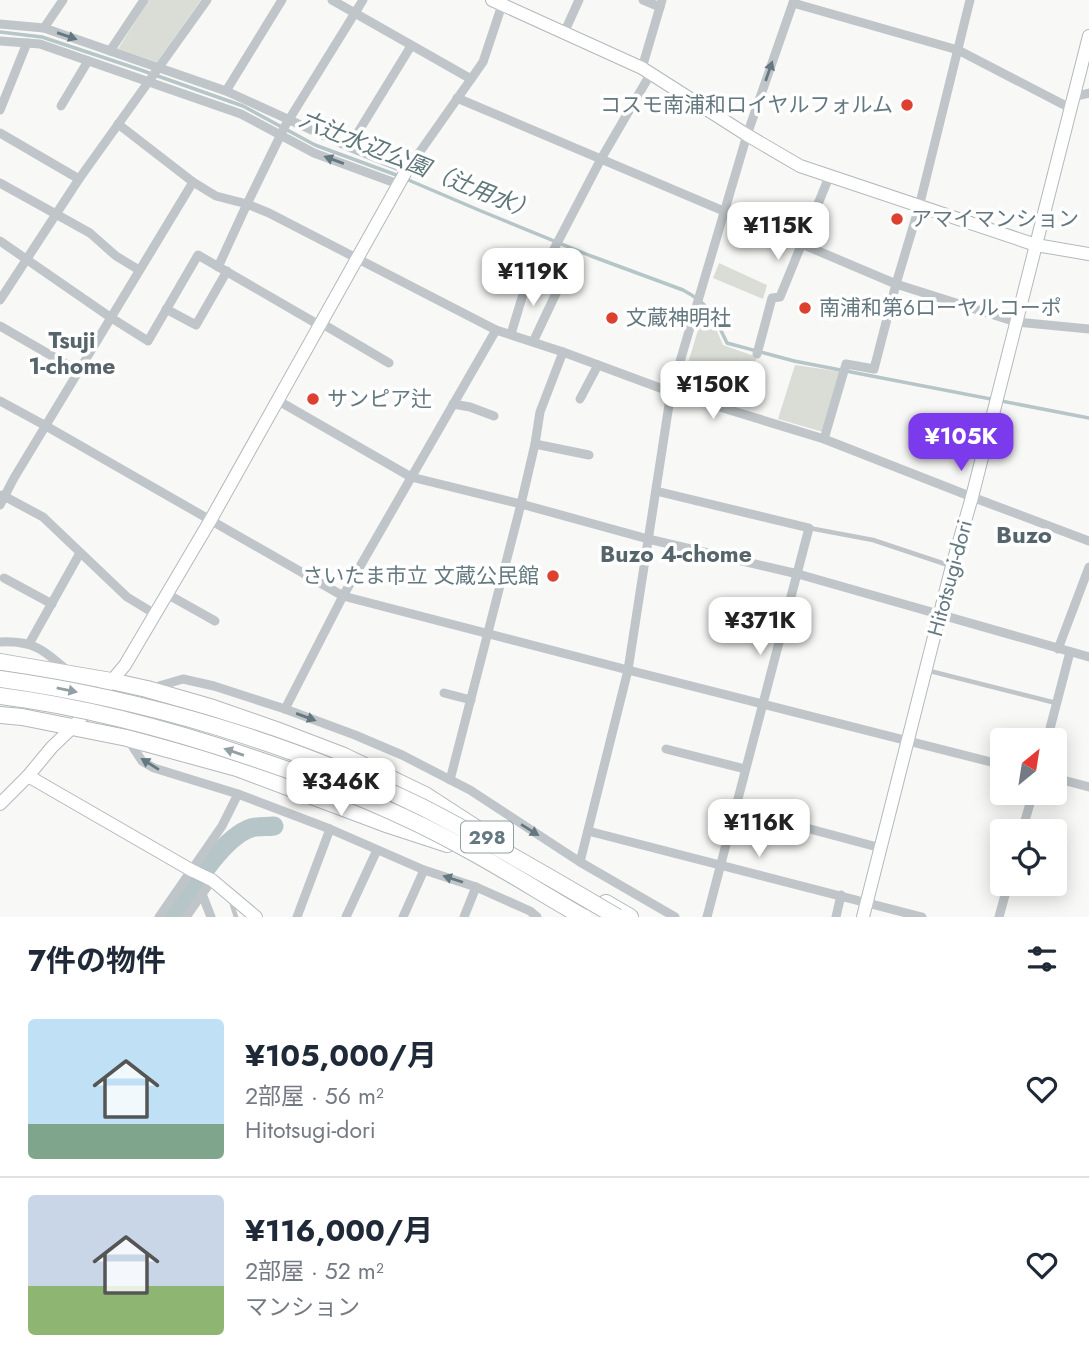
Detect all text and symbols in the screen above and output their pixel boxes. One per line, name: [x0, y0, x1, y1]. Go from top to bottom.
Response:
one-way arrow: [56, 31, 77, 42]
one-way arrow: [764, 61, 775, 82]
place label: コスモ南浦和ロイヤルフォルム: [600, 90, 893, 120]
marker: コスモ南浦和ロイヤルフォルム: [899, 97, 915, 113]
water label: 六辻水辺公園（辻用水）: [294, 102, 542, 228]
one-way arrow: [324, 154, 345, 165]
pin: ¥115K: [729, 202, 827, 262]
place label: アマイマンション: [911, 204, 1079, 234]
text: ¥115K: [743, 208, 813, 242]
marker: アマイマンション: [889, 211, 905, 227]
pin: ¥119K: [484, 248, 582, 308]
text: ¥119K: [498, 254, 568, 288]
place label: 南浦和第6ローヤルコーポ: [819, 293, 1062, 323]
marker: 南浦和第6ローヤルコーポ: [797, 300, 813, 316]
place label: 文蔵神明社: [626, 303, 731, 333]
marker: 文蔵神明社: [604, 310, 620, 326]
district label: Tsuji 1-chome: [29, 323, 115, 383]
pin: ¥150K: [664, 362, 762, 421]
text: ¥150K: [676, 367, 750, 401]
place label: サンピア辻: [327, 384, 432, 414]
marker: サンピア辻: [305, 391, 321, 407]
pin: ¥105K: [912, 414, 1010, 473]
text: ¥105K: [924, 419, 998, 453]
street label: Hitotsugi-dori: [920, 516, 980, 640]
district label: Buzo: [996, 517, 1052, 552]
district label: Buzo 4-chome: [600, 537, 752, 571]
place label: さいたま市立 文蔵公民館: [302, 561, 539, 591]
marker: さいたま市立 文蔵公民館: [545, 568, 561, 584]
pin: ¥371K: [711, 598, 809, 657]
text: ¥371K: [725, 603, 795, 637]
one-way arrow: [56, 685, 78, 696]
one-way arrow: [295, 712, 316, 723]
north arrow: [990, 728, 1068, 805]
map controls: [990, 728, 1067, 896]
one-way arrow: [224, 746, 245, 757]
one-way arrow: [140, 758, 159, 770]
pin: ¥346K: [292, 758, 390, 818]
text: ¥346K: [302, 764, 380, 798]
pin: ¥116K: [710, 800, 808, 859]
text: ¥116K: [724, 805, 794, 839]
button: locate: [990, 819, 1067, 896]
road number: 298: [461, 822, 513, 852]
one-way arrow: [520, 823, 540, 836]
one-way arrow: [442, 874, 463, 884]
text: 7件の物件: [28, 939, 166, 982]
icon: filters: [1023, 940, 1061, 978]
text: ¥105,000/月: [245, 1034, 437, 1077]
icon: home: [84, 1047, 168, 1131]
icon: heart: [1023, 1070, 1061, 1108]
text: 2部屋 · 56 m²: [245, 1079, 384, 1113]
text: Hitotsugi-dori: [245, 1113, 376, 1147]
text: ¥116,000/月: [245, 1209, 433, 1252]
icon: home: [84, 1223, 168, 1307]
icon: heart: [1023, 1246, 1061, 1284]
text: 2部屋 · 52 m²: [245, 1254, 384, 1288]
text: マンション: [245, 1290, 360, 1324]

